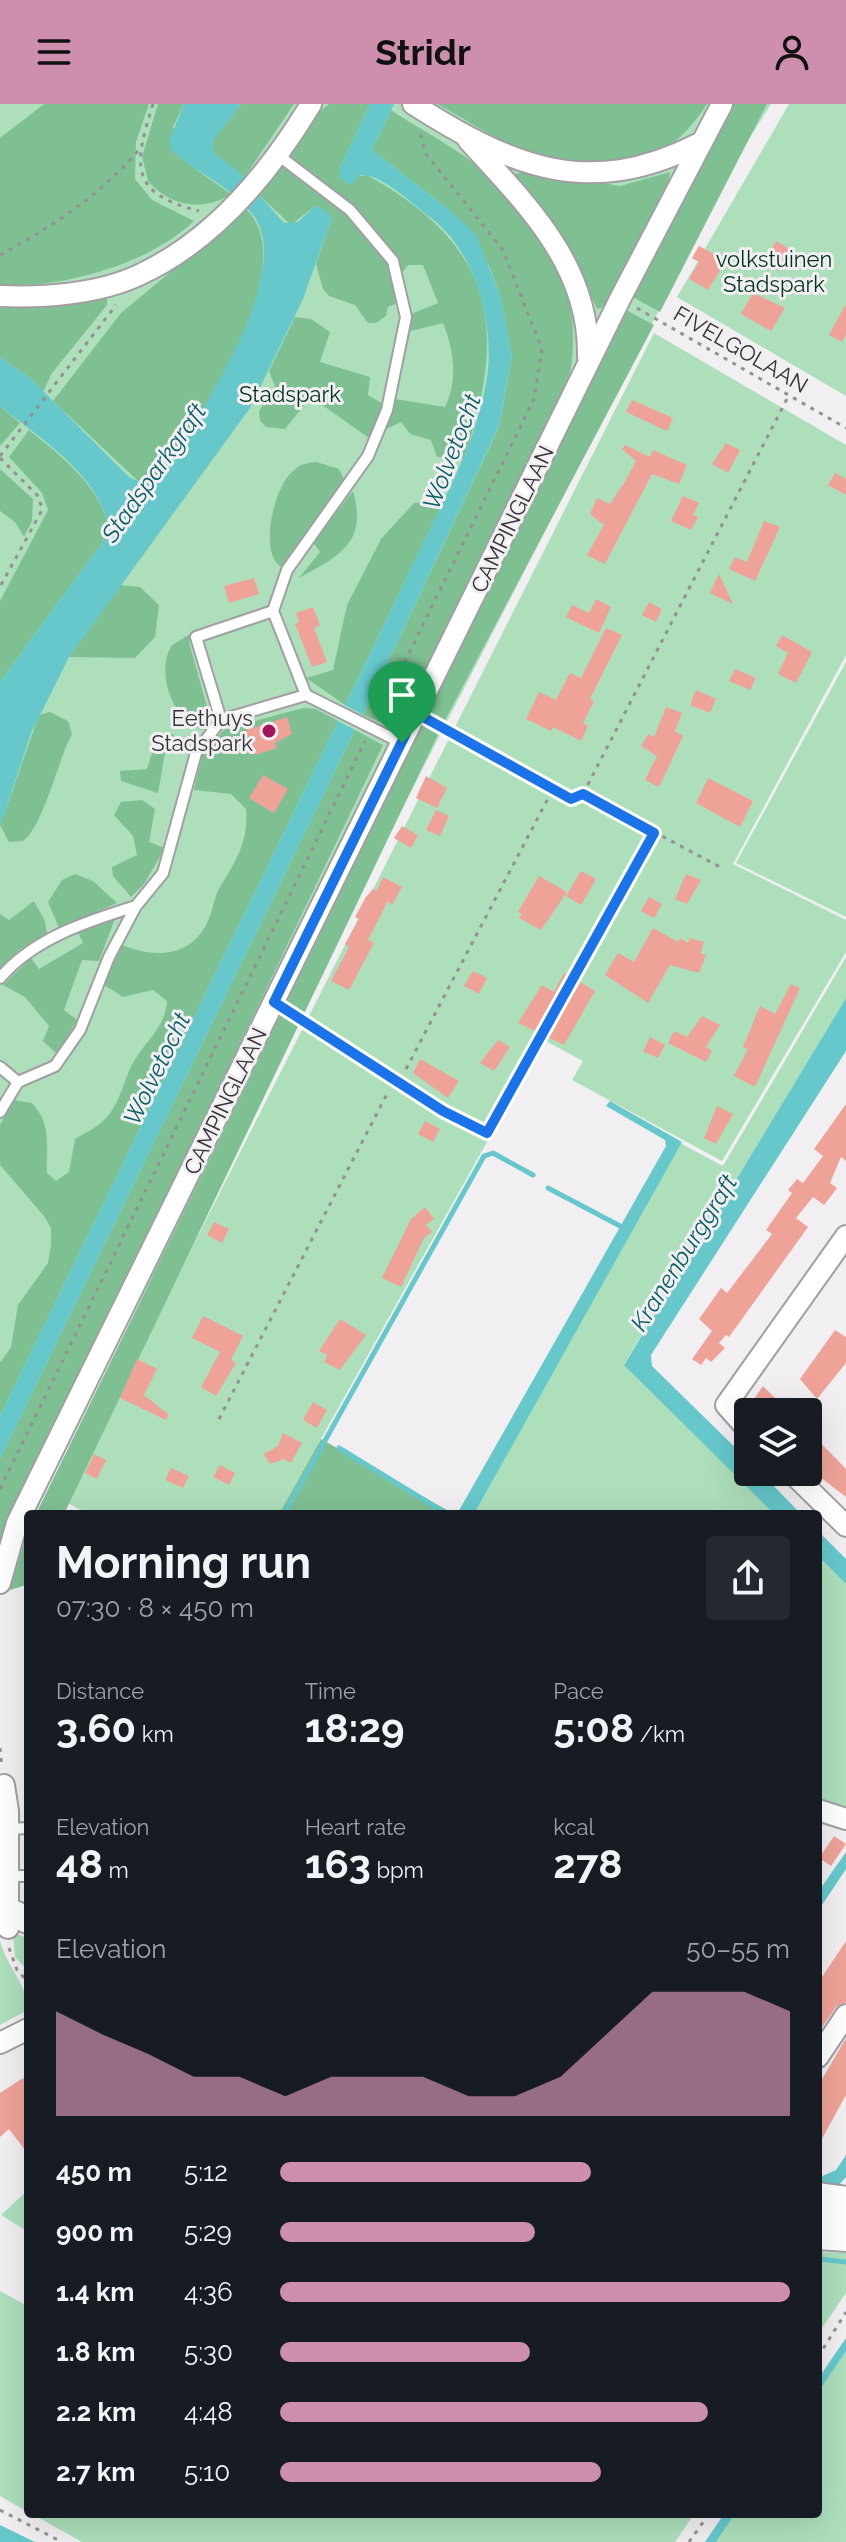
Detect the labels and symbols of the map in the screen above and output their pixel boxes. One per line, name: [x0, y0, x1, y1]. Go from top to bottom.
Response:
park label: volkstuinen Stadspark: [716, 246, 832, 297]
street label: FIVELGOLAAN: [669, 300, 813, 398]
park label: Stadspark: [239, 381, 341, 407]
water label: Wolvetocht: [416, 390, 487, 514]
water label: Stadsparkgraft: [94, 398, 212, 548]
street label: CAMPINGLAAN: [465, 441, 559, 597]
pin: [368, 661, 436, 743]
place label: Eethuys Stadspark: [151, 705, 253, 756]
marker: Eethuys Stadspark: [260, 722, 278, 740]
water label: Wolvetocht: [117, 1008, 196, 1130]
street label: CAMPINGLAAN: [178, 1023, 272, 1179]
water label: Kranenburggraft: [624, 1169, 743, 1336]

